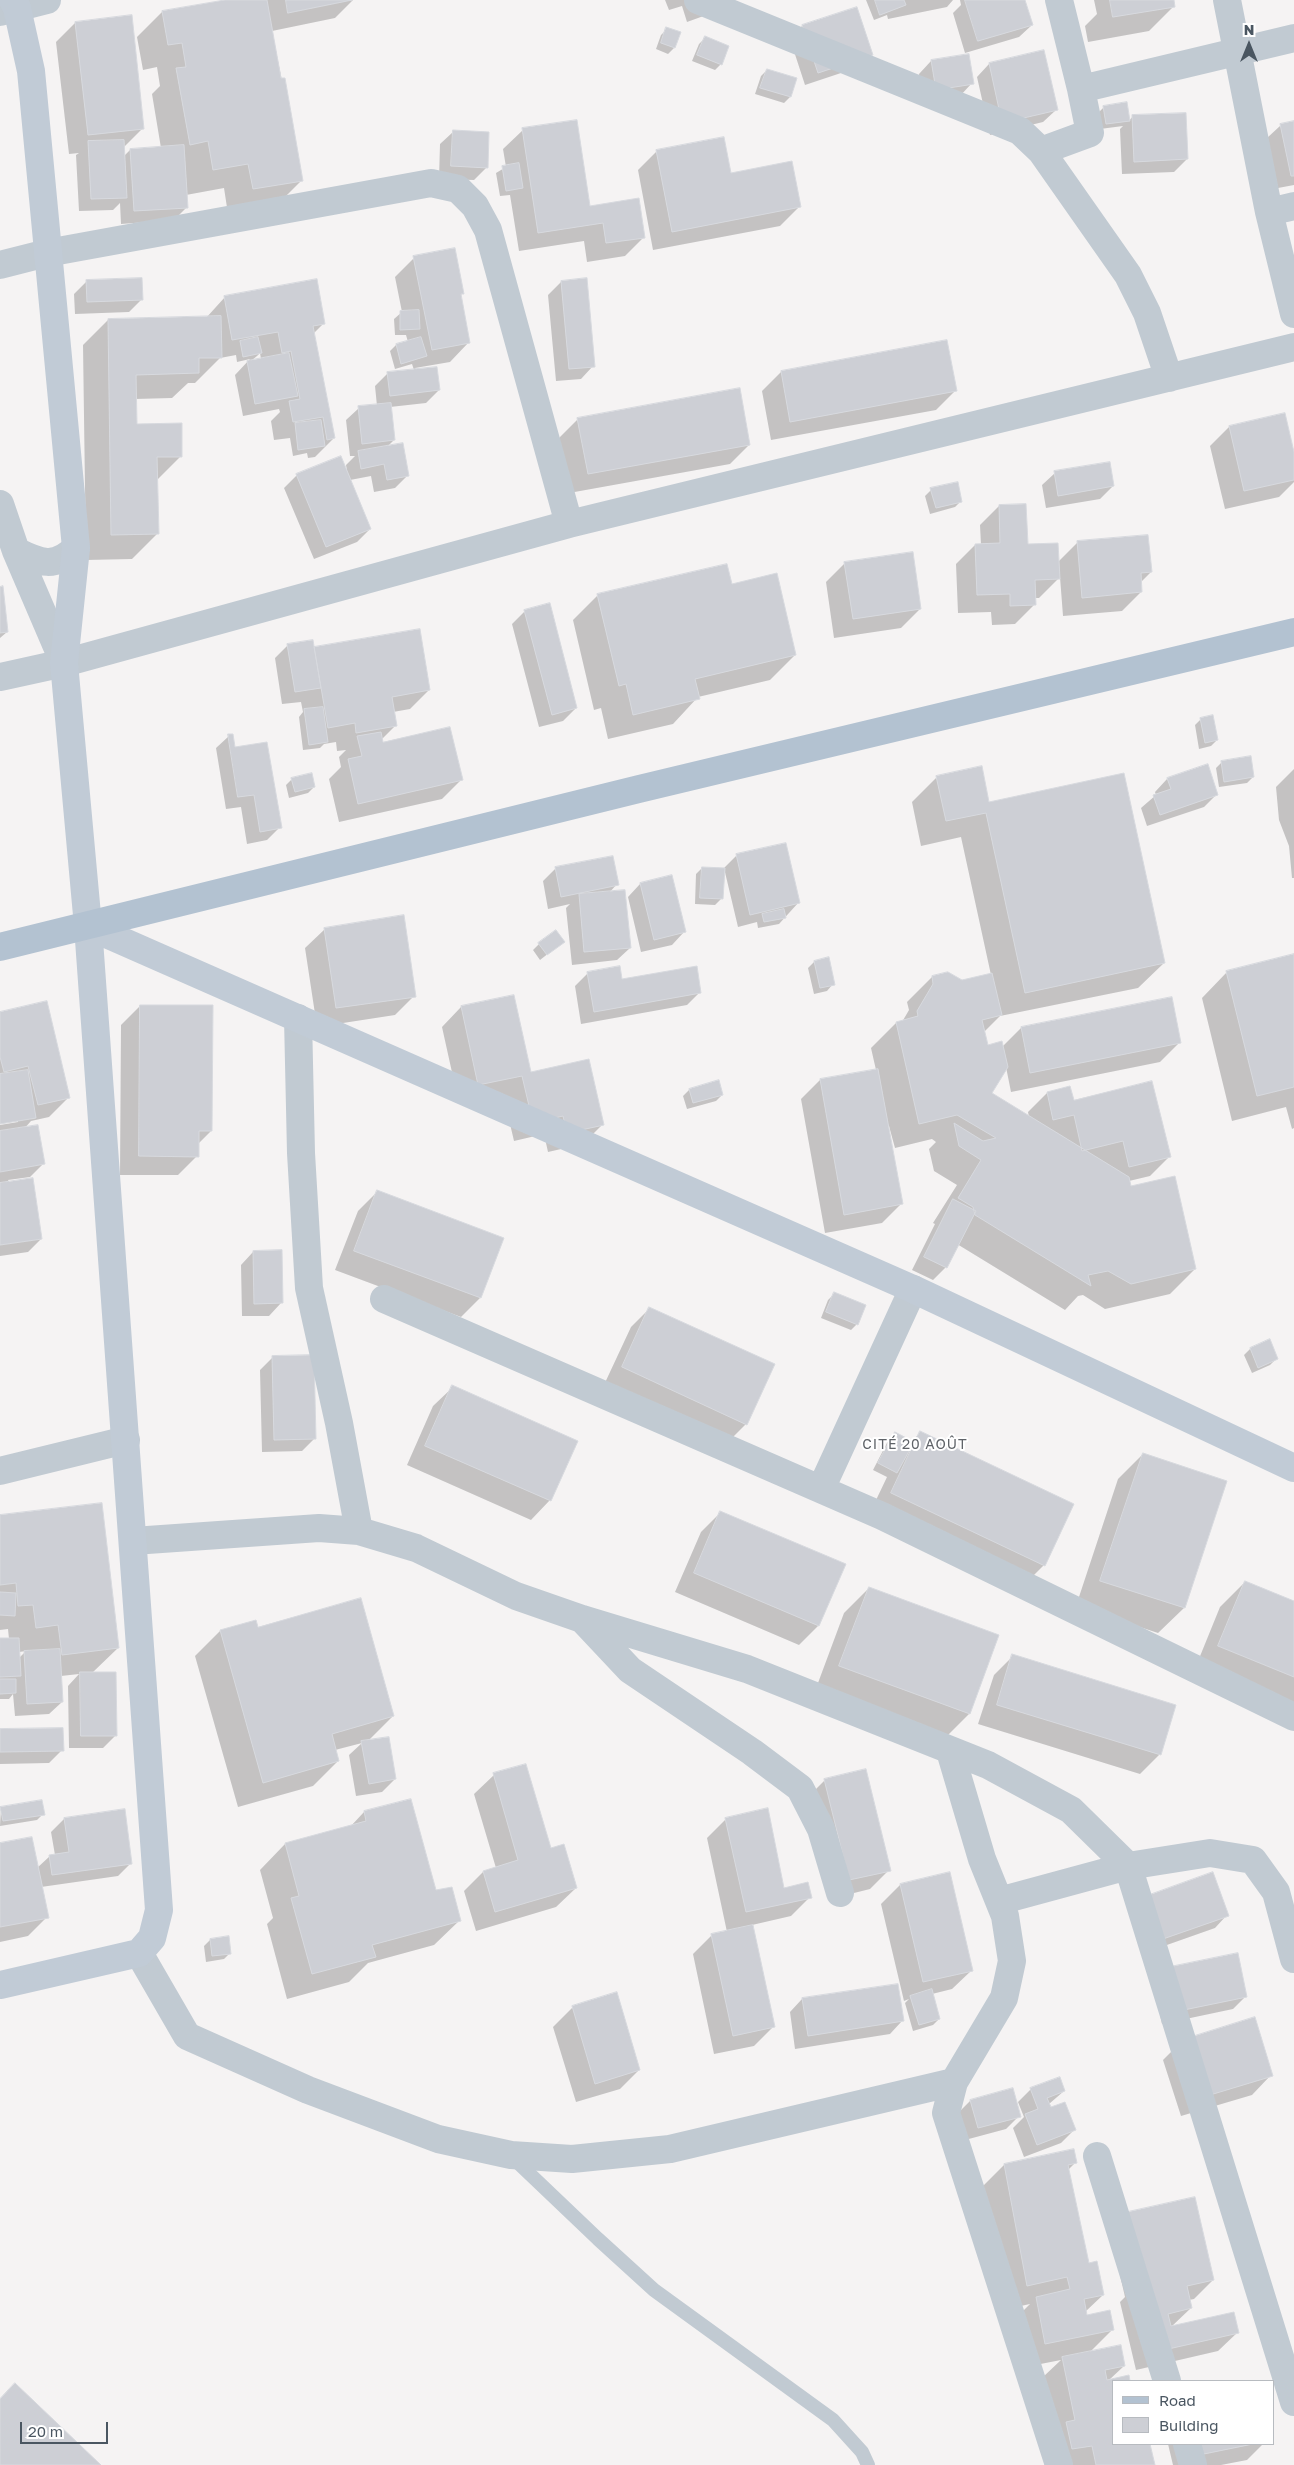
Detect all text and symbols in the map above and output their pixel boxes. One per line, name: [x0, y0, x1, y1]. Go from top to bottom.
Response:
north arrow: [1224, 20, 1274, 70]
text: N: [1244, 21, 1254, 38]
district label: CITÉ 20 AOÛT: [861, 1437, 969, 1453]
legend: [1112, 2380, 1274, 2445]
text: Road: [1159, 2391, 1196, 2409]
scale bar: [22, 2412, 110, 2444]
text: Building: [1159, 2416, 1219, 2434]
text: 20 m: [28, 2422, 63, 2440]

